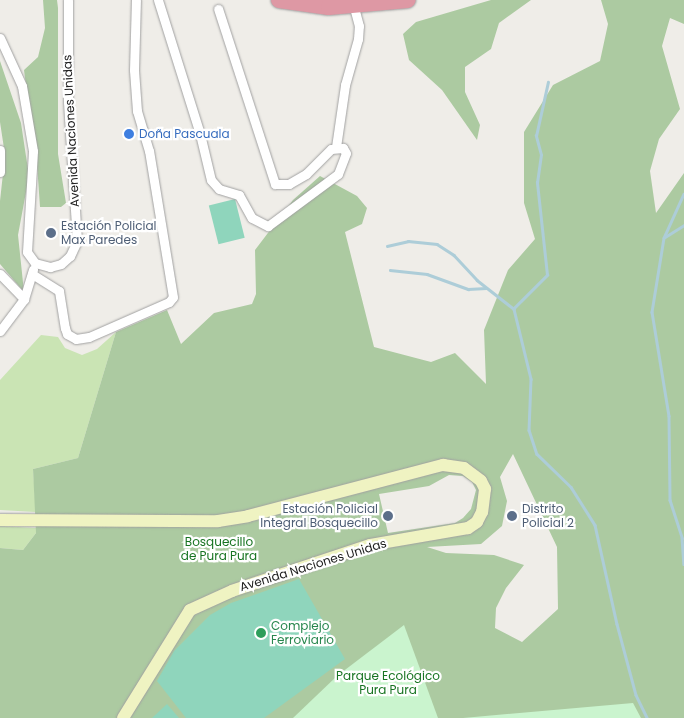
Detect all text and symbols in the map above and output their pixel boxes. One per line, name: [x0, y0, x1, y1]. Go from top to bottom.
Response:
street label: Avenida Naciones Unidas: [60, 54, 82, 208]
place label: Doña Pascuala: [139, 127, 230, 141]
marker: Doña Pascuala: [123, 128, 135, 140]
place label: Estación Policial Max Paredes: [61, 219, 157, 247]
marker: Estación Policial Max Paredes: [45, 227, 57, 239]
place label: Estación Policial Integral Bosquecillo: [260, 502, 378, 530]
place label: Distrito Policial 2: [522, 502, 574, 530]
marker: Estación Policial Integral Bosquecillo: [382, 510, 394, 522]
marker: Distrito Policial 2: [506, 510, 518, 522]
park label: Bosquecillo de Pura Pura: [181, 535, 257, 563]
street label: Avenida Naciones Unidas: [238, 536, 388, 594]
place label: Complejo Ferroviario: [271, 619, 334, 647]
marker: Complejo Ferroviario: [255, 627, 267, 639]
park label: Parque Ecológico Pura Pura: [336, 669, 440, 697]

